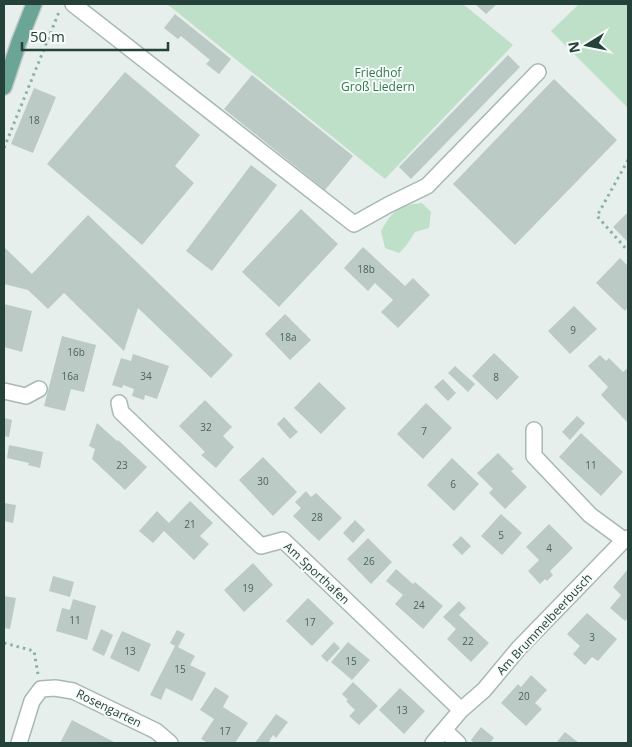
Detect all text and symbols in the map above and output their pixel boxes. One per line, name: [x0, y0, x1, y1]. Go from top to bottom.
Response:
scale bar: [22, 20, 169, 52]
north arrow: [562, 20, 612, 70]
text: 50 m: [30, 26, 65, 46]
text: N: [563, 40, 584, 55]
park label: Friedhof Groß Liedern: [341, 64, 415, 95]
house number: 18: [28, 113, 40, 127]
house number: 18b: [357, 262, 375, 276]
house number: 9: [570, 323, 576, 337]
house number: 18a: [280, 330, 297, 344]
house number: 16b: [67, 345, 85, 359]
house number: 16a: [62, 369, 79, 383]
house number: 34: [140, 369, 152, 383]
house number: 8: [493, 370, 499, 384]
house number: 32: [200, 420, 212, 434]
house number: 7: [421, 424, 427, 438]
house number: 23: [116, 458, 128, 472]
house number: 11: [585, 458, 597, 472]
house number: 30: [257, 474, 269, 488]
house number: 6: [450, 477, 456, 491]
house number: 28: [311, 510, 323, 524]
house number: 21: [184, 517, 196, 531]
house number: 5: [498, 528, 504, 542]
street label: Am Sporthafen: [280, 538, 354, 608]
house number: 4: [546, 541, 552, 555]
house number: 26: [363, 554, 375, 568]
street label: Am Brummelbeerbusch: [492, 570, 596, 678]
house number: 19: [242, 581, 254, 595]
house number: 24: [413, 598, 425, 612]
house number: 11: [69, 613, 81, 627]
house number: 17: [304, 615, 316, 629]
house number: 3: [589, 630, 595, 644]
house number: 22: [462, 634, 474, 648]
house number: 13: [124, 644, 136, 658]
house number: 15: [345, 654, 357, 668]
house number: 15: [174, 662, 186, 676]
street label: Rosengarten: [73, 685, 145, 731]
house number: 20: [518, 689, 530, 703]
house number: 13: [396, 703, 408, 717]
house number: 17: [219, 724, 231, 738]

